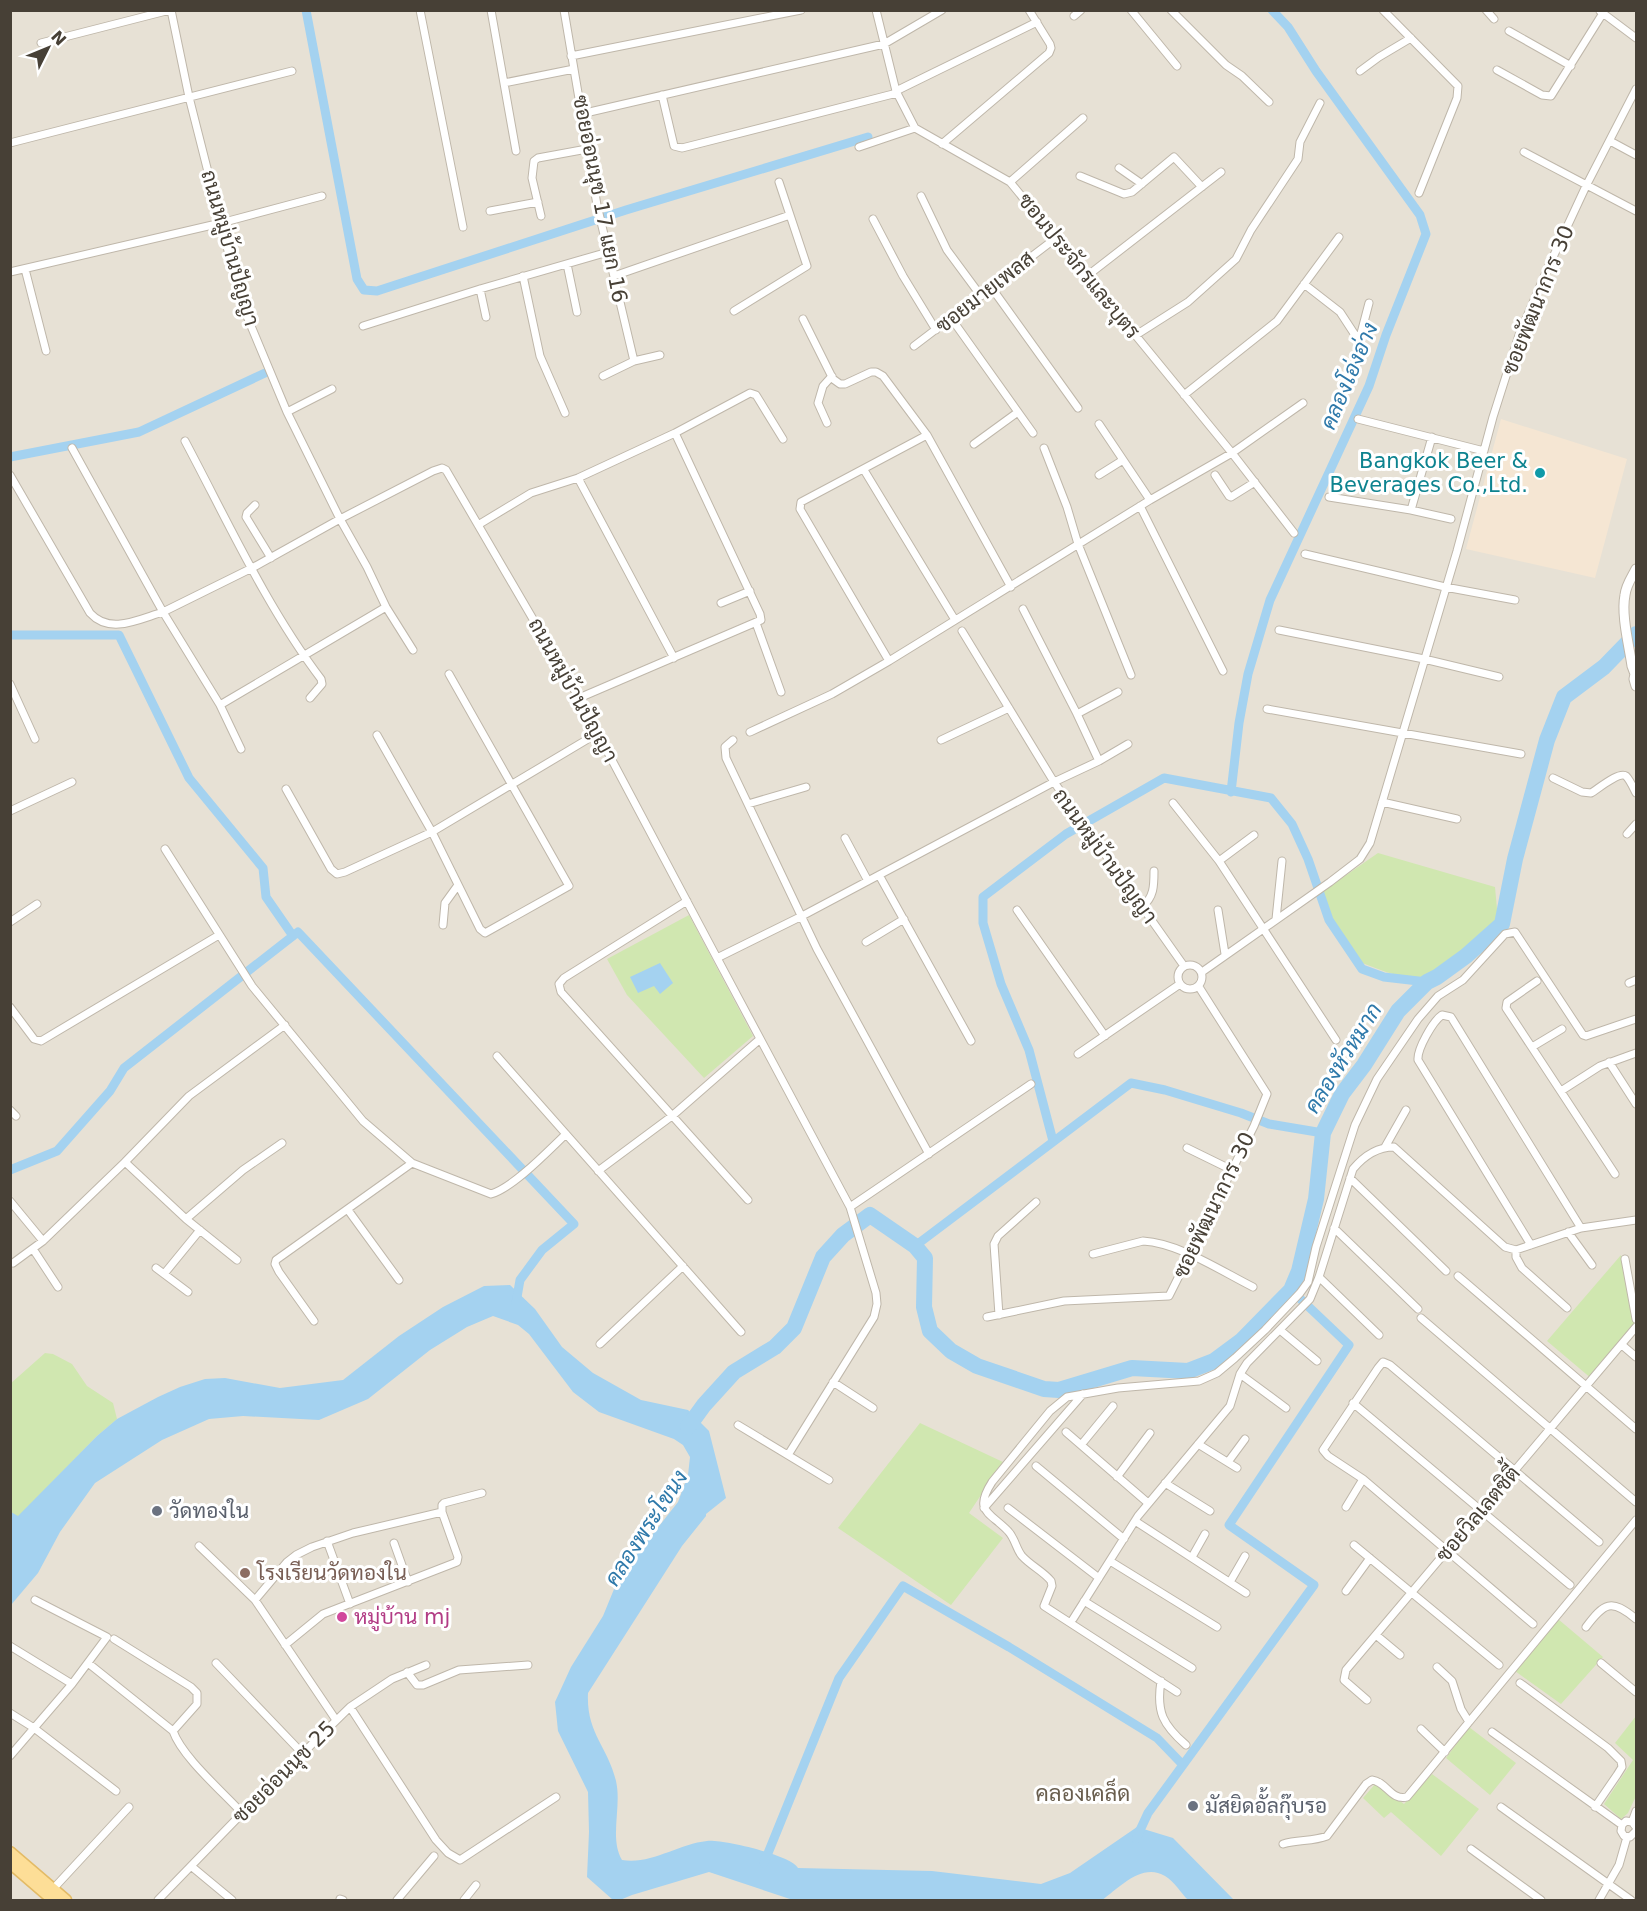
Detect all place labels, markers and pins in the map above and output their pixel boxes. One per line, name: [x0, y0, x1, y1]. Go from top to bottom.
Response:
place label: Bangkok Beer & Beverages Co.,Ltd.: [1330, 449, 1528, 497]
marker: Bangkok Beer & Beverages Co.,Ltd.: [1533, 466, 1547, 480]
place label: วัดทองใน: [169, 1498, 249, 1523]
marker: วัดทองใน: [150, 1504, 164, 1518]
place label: โรงเรียนวัดทองใน: [256, 1560, 407, 1585]
marker: โรงเรียนวัดทองใน: [238, 1566, 252, 1580]
place label: หมู่บ้าน mj: [354, 1605, 450, 1632]
marker: หมู่บ้าน mj: [335, 1610, 349, 1624]
place label: มัสยิดอั้ลกุ๊บรอ: [1205, 1787, 1327, 1820]
marker: มัสยิดอั้ลกุ๊บรอ: [1186, 1799, 1200, 1813]

